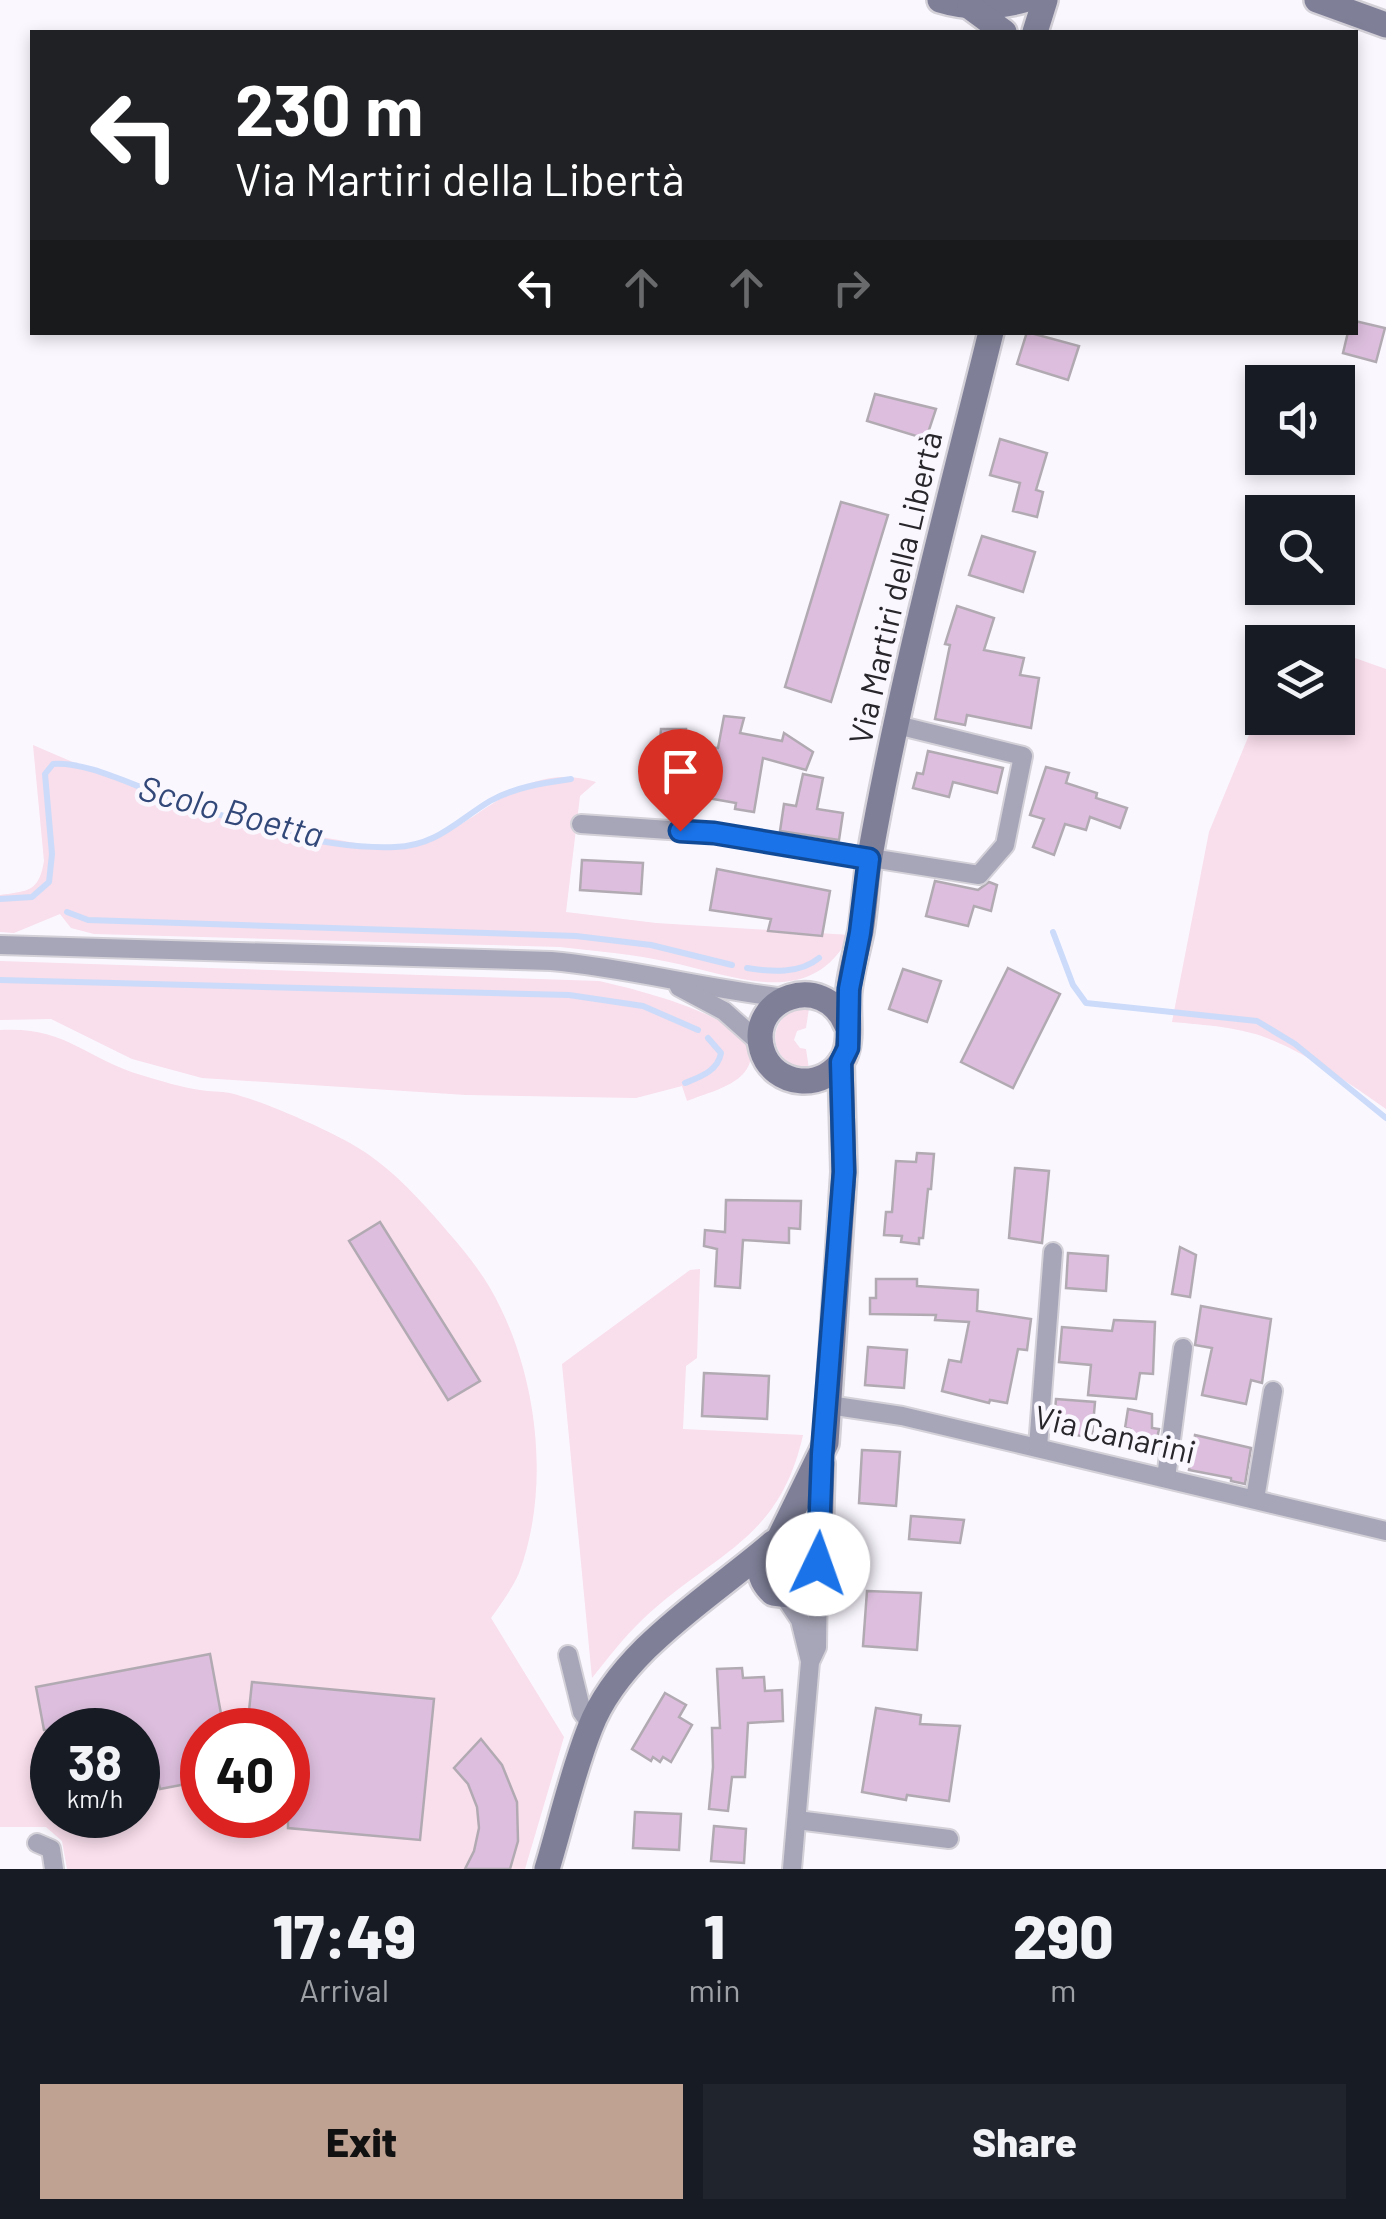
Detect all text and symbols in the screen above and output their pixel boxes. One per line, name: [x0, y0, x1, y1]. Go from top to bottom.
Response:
text: 230 m: [235, 66, 423, 150]
icon: left: [70, 70, 200, 200]
text: Via Martiri della Libertà: [235, 151, 685, 205]
icon: left: [509, 260, 564, 315]
icon: ahead: [614, 260, 669, 315]
icon: ahead: [719, 260, 774, 315]
icon: right: [824, 260, 879, 315]
map controls: [1245, 365, 1355, 735]
button: sound: [1245, 365, 1355, 475]
street label: Via Martiri della Libertà: [840, 427, 949, 748]
button: search: [1245, 495, 1355, 605]
button: layers: [1245, 625, 1355, 735]
pin: [638, 729, 723, 832]
icon: arrive: [653, 744, 708, 799]
water label: Scolo Boetta: [134, 765, 329, 855]
street label: Via Canarini: [1031, 1396, 1200, 1470]
position arrow: [766, 1512, 870, 1616]
speed limit sign: 40: [180, 1708, 310, 1838]
text: 38: [68, 1731, 122, 1791]
text: km/h: [67, 1783, 123, 1813]
text: 17:49: [273, 1899, 416, 1971]
text: 1: [704, 1899, 725, 1971]
text: 290: [1013, 1899, 1113, 1971]
text: Arrival: [300, 1970, 389, 2008]
text: min: [689, 1970, 740, 2008]
text: m: [1050, 1970, 1076, 2008]
button: Exit: [40, 2084, 683, 2199]
button: Share: [703, 2084, 1346, 2199]

